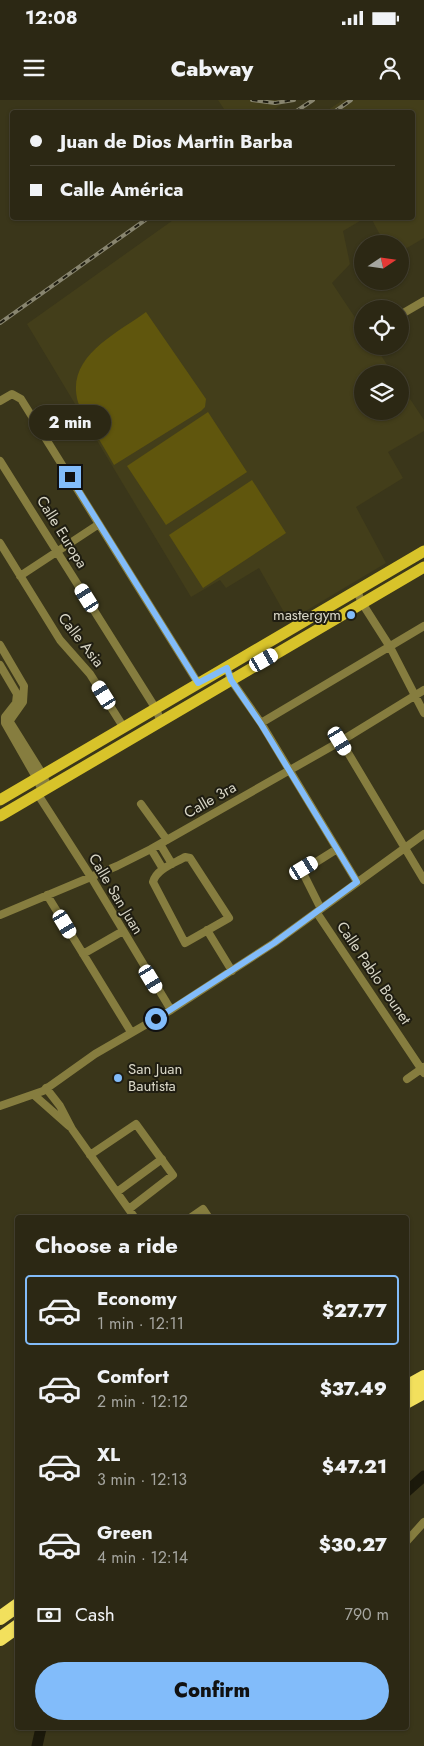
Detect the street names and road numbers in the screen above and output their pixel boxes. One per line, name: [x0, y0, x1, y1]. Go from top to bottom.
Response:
street label: Calle Europa: [31, 492, 93, 572]
street label: Calle Asia: [53, 608, 109, 672]
street label: Calle 3ra: [180, 776, 240, 824]
street label: Calle San Juan: [83, 849, 149, 939]
street label: Calle Pablo Bounet: [331, 917, 417, 1029]

